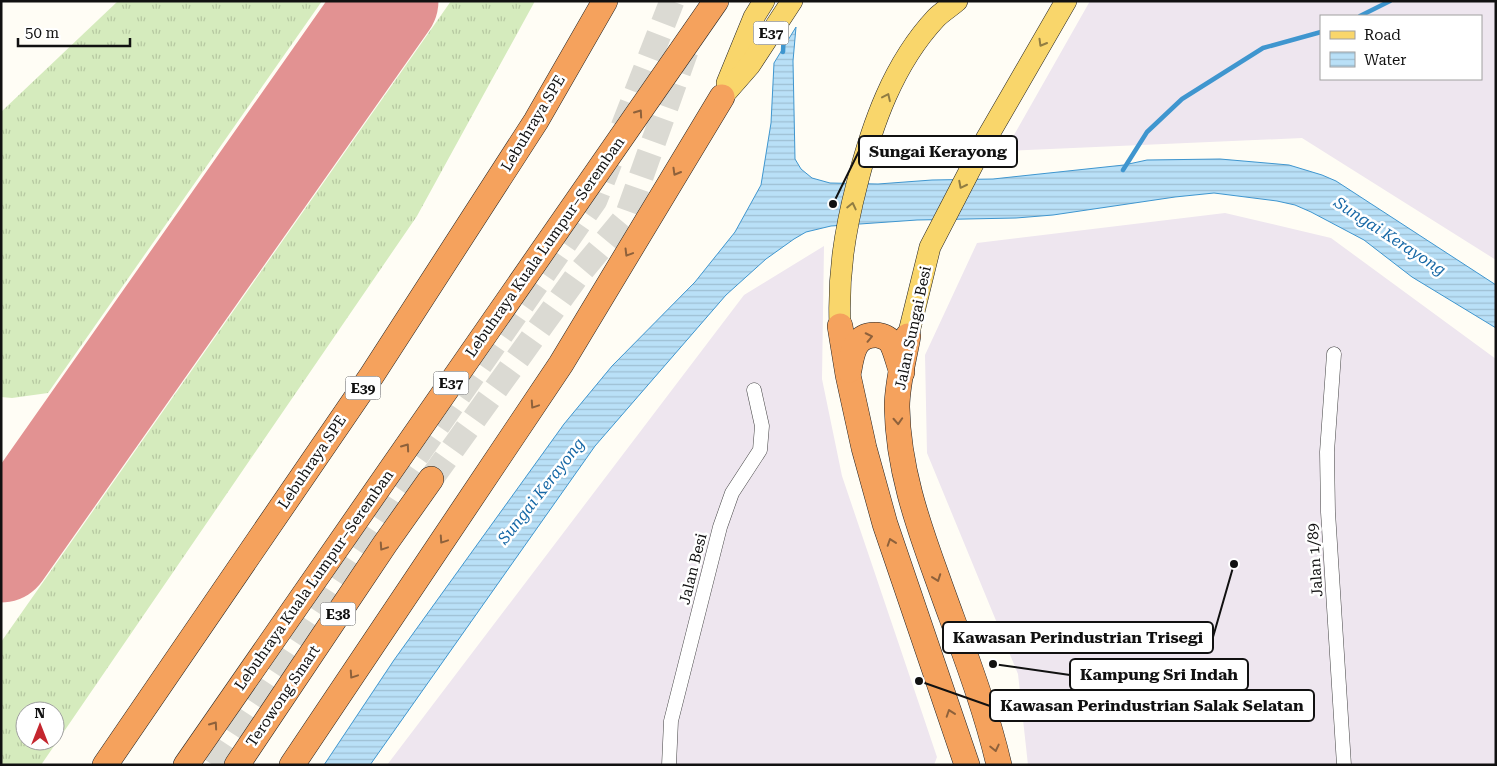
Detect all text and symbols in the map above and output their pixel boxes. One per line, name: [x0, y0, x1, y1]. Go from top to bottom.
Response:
scale bar: [18, 15, 130, 47]
legend: [1320, 15, 1482, 80]
road number: E37: [754, 22, 788, 44]
text: 50 m: [25, 24, 60, 42]
text: Road: [1364, 26, 1401, 44]
one-way arrow: [1038, 38, 1048, 47]
text: Water: [1364, 51, 1406, 69]
street label: Lebuhraya SPE: [497, 72, 569, 174]
one-way arrow: [880, 93, 891, 102]
one-way arrow: [633, 109, 642, 118]
street label: Lebuhraya Kuala Lumpur–Seremban: [462, 133, 628, 361]
callout: Sungai Kerayong: [859, 136, 1017, 167]
text: Sungai Kerayong: [869, 142, 1007, 161]
one-way arrow: [673, 167, 683, 176]
one-way arrow: [958, 179, 968, 188]
water label: Sungai Kerayong: [1330, 192, 1449, 279]
one-way arrow: [846, 201, 857, 210]
one-way arrow: [625, 248, 635, 257]
street label: Jalan Sungai Besi: [891, 264, 935, 392]
one-way arrow: [865, 332, 874, 343]
road number: E37: [434, 372, 468, 394]
road number: E39: [346, 376, 380, 399]
one-way arrow: [531, 399, 540, 409]
street label: Lebuhraya SPE: [274, 412, 350, 512]
one-way arrow: [893, 417, 904, 425]
water label: Sungai Kerayong: [493, 434, 588, 549]
one-way arrow: [400, 444, 409, 453]
street label: Lebuhraya Kuala Lumpur–Seremban: [231, 466, 397, 694]
street label: Jalan 1/89: [1303, 522, 1327, 598]
street label: Jalan Besi: [675, 531, 711, 606]
one-way arrow: [440, 534, 449, 543]
one-way arrow: [887, 539, 897, 547]
one-way arrow: [380, 542, 389, 551]
one-way arrow: [931, 573, 941, 581]
road number: E38: [320, 602, 356, 626]
callout: Kawasan Perindustrian Trisegi: [943, 622, 1213, 653]
text: Kawasan Perindustrian Trisegi: [953, 628, 1204, 647]
street label: Terowong Smart: [242, 641, 324, 750]
callout: Kampung Sri Indah: [1070, 659, 1248, 690]
text: Kampung Sri Indah: [1080, 665, 1238, 684]
one-way arrow: [350, 669, 359, 678]
callout: Kawasan Perindustrian Salak Selatan: [990, 690, 1314, 721]
text: Kawasan Perindustrian Salak Selatan: [1000, 696, 1304, 715]
north arrow: [15, 701, 65, 751]
text: N: [35, 705, 46, 721]
one-way arrow: [945, 709, 955, 717]
one-way arrow: [208, 721, 217, 731]
one-way arrow: [989, 743, 1000, 752]

